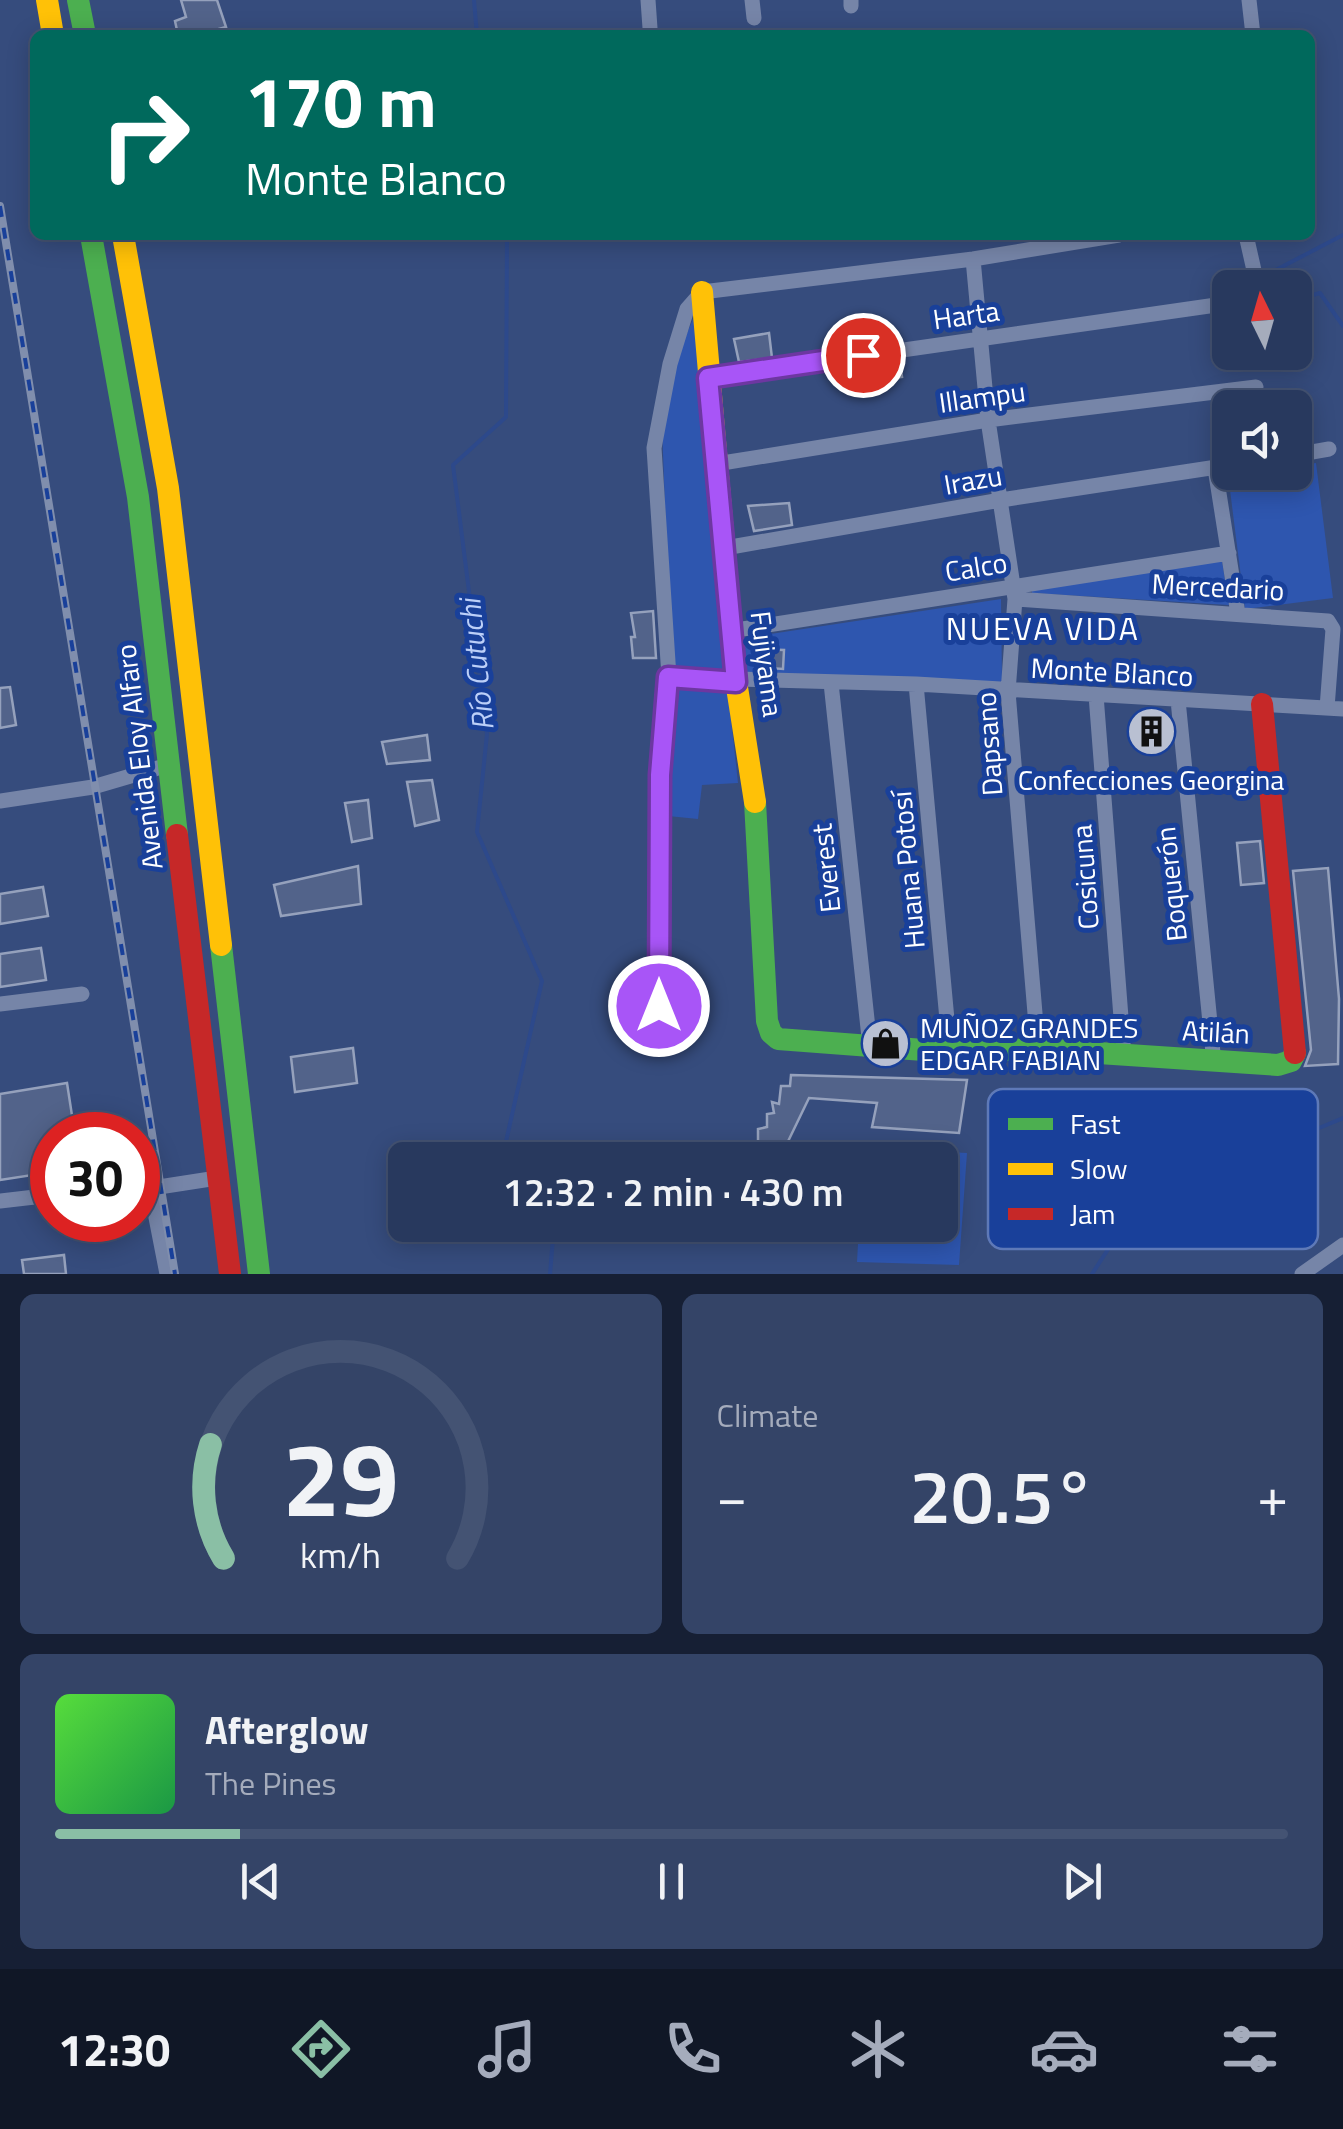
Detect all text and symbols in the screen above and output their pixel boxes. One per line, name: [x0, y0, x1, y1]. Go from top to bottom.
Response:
text: 170 m: [245, 48, 437, 154]
icon: right: [80, 70, 210, 200]
text: Monte Blanco: [245, 144, 507, 212]
north arrow: [1212, 270, 1312, 370]
map controls: [1212, 270, 1312, 490]
street label: Harta: [930, 289, 1002, 340]
pin: [821, 313, 906, 398]
icon: arrive: [836, 328, 891, 383]
street label: Illampu: [936, 369, 1028, 424]
button: sound: [1212, 390, 1312, 490]
street label: Irazu: [941, 453, 1005, 506]
street label: Calco: [942, 540, 1010, 593]
street label: Mercedario: [1151, 562, 1285, 611]
water label: Río Cutuchi: [446, 593, 506, 733]
district label: NUEVA VIDA: [946, 604, 1140, 652]
street label: Fujiyama: [740, 609, 795, 719]
street label: Avenida Eloy Alfaro: [103, 642, 174, 872]
street label: Monte Blanco: [1030, 646, 1194, 697]
street label: Dapsano: [963, 691, 1014, 797]
building icon: Confecciones Georgina: [1125, 706, 1177, 758]
place label: Confecciones Georgina: [1018, 758, 1284, 801]
street label: Huana Potosí: [879, 788, 936, 951]
street label: Everest: [799, 821, 852, 915]
street label: Cosicuna: [1059, 823, 1110, 931]
street label: Boquerón: [1143, 825, 1198, 943]
position arrow: [607, 954, 711, 1058]
place label: MUÑOZ GRANDES EDGAR FABIAN: [920, 1006, 1139, 1081]
street label: Atilán: [1181, 1008, 1251, 1055]
shop icon: MUÑOZ GRANDES EDGAR FABIAN: [859, 1018, 911, 1070]
legend: [988, 1089, 1318, 1249]
text: Fast: [1070, 1102, 1121, 1145]
speed limit sign: 30: [30, 1112, 160, 1242]
text: Slow: [1070, 1147, 1128, 1190]
text: 12:32 · 2 min · 430 m: [502, 1163, 844, 1221]
text: Jam: [1070, 1192, 1116, 1235]
text: Climate: [717, 1391, 818, 1439]
text: 29: [283, 1398, 399, 1556]
text: 20.5°: [909, 1438, 1095, 1552]
text: −: [717, 1454, 747, 1537]
text: +: [1257, 1454, 1288, 1537]
text: km/h: [300, 1527, 381, 1582]
text: Afterglow: [205, 1701, 369, 1759]
text: The Pines: [205, 1759, 336, 1807]
icon: previous: [233, 1854, 288, 1909]
icon: pause: [644, 1854, 699, 1909]
icon: next: [1055, 1854, 1110, 1909]
icon: directions: [286, 2014, 356, 2084]
icon: music: [472, 2014, 542, 2084]
icon: phone: [658, 2014, 728, 2084]
icon: climate: [843, 2014, 913, 2084]
icon: car: [1029, 2014, 1099, 2084]
icon: filters: [1215, 2014, 1285, 2084]
text: 12:30: [58, 2015, 170, 2083]

